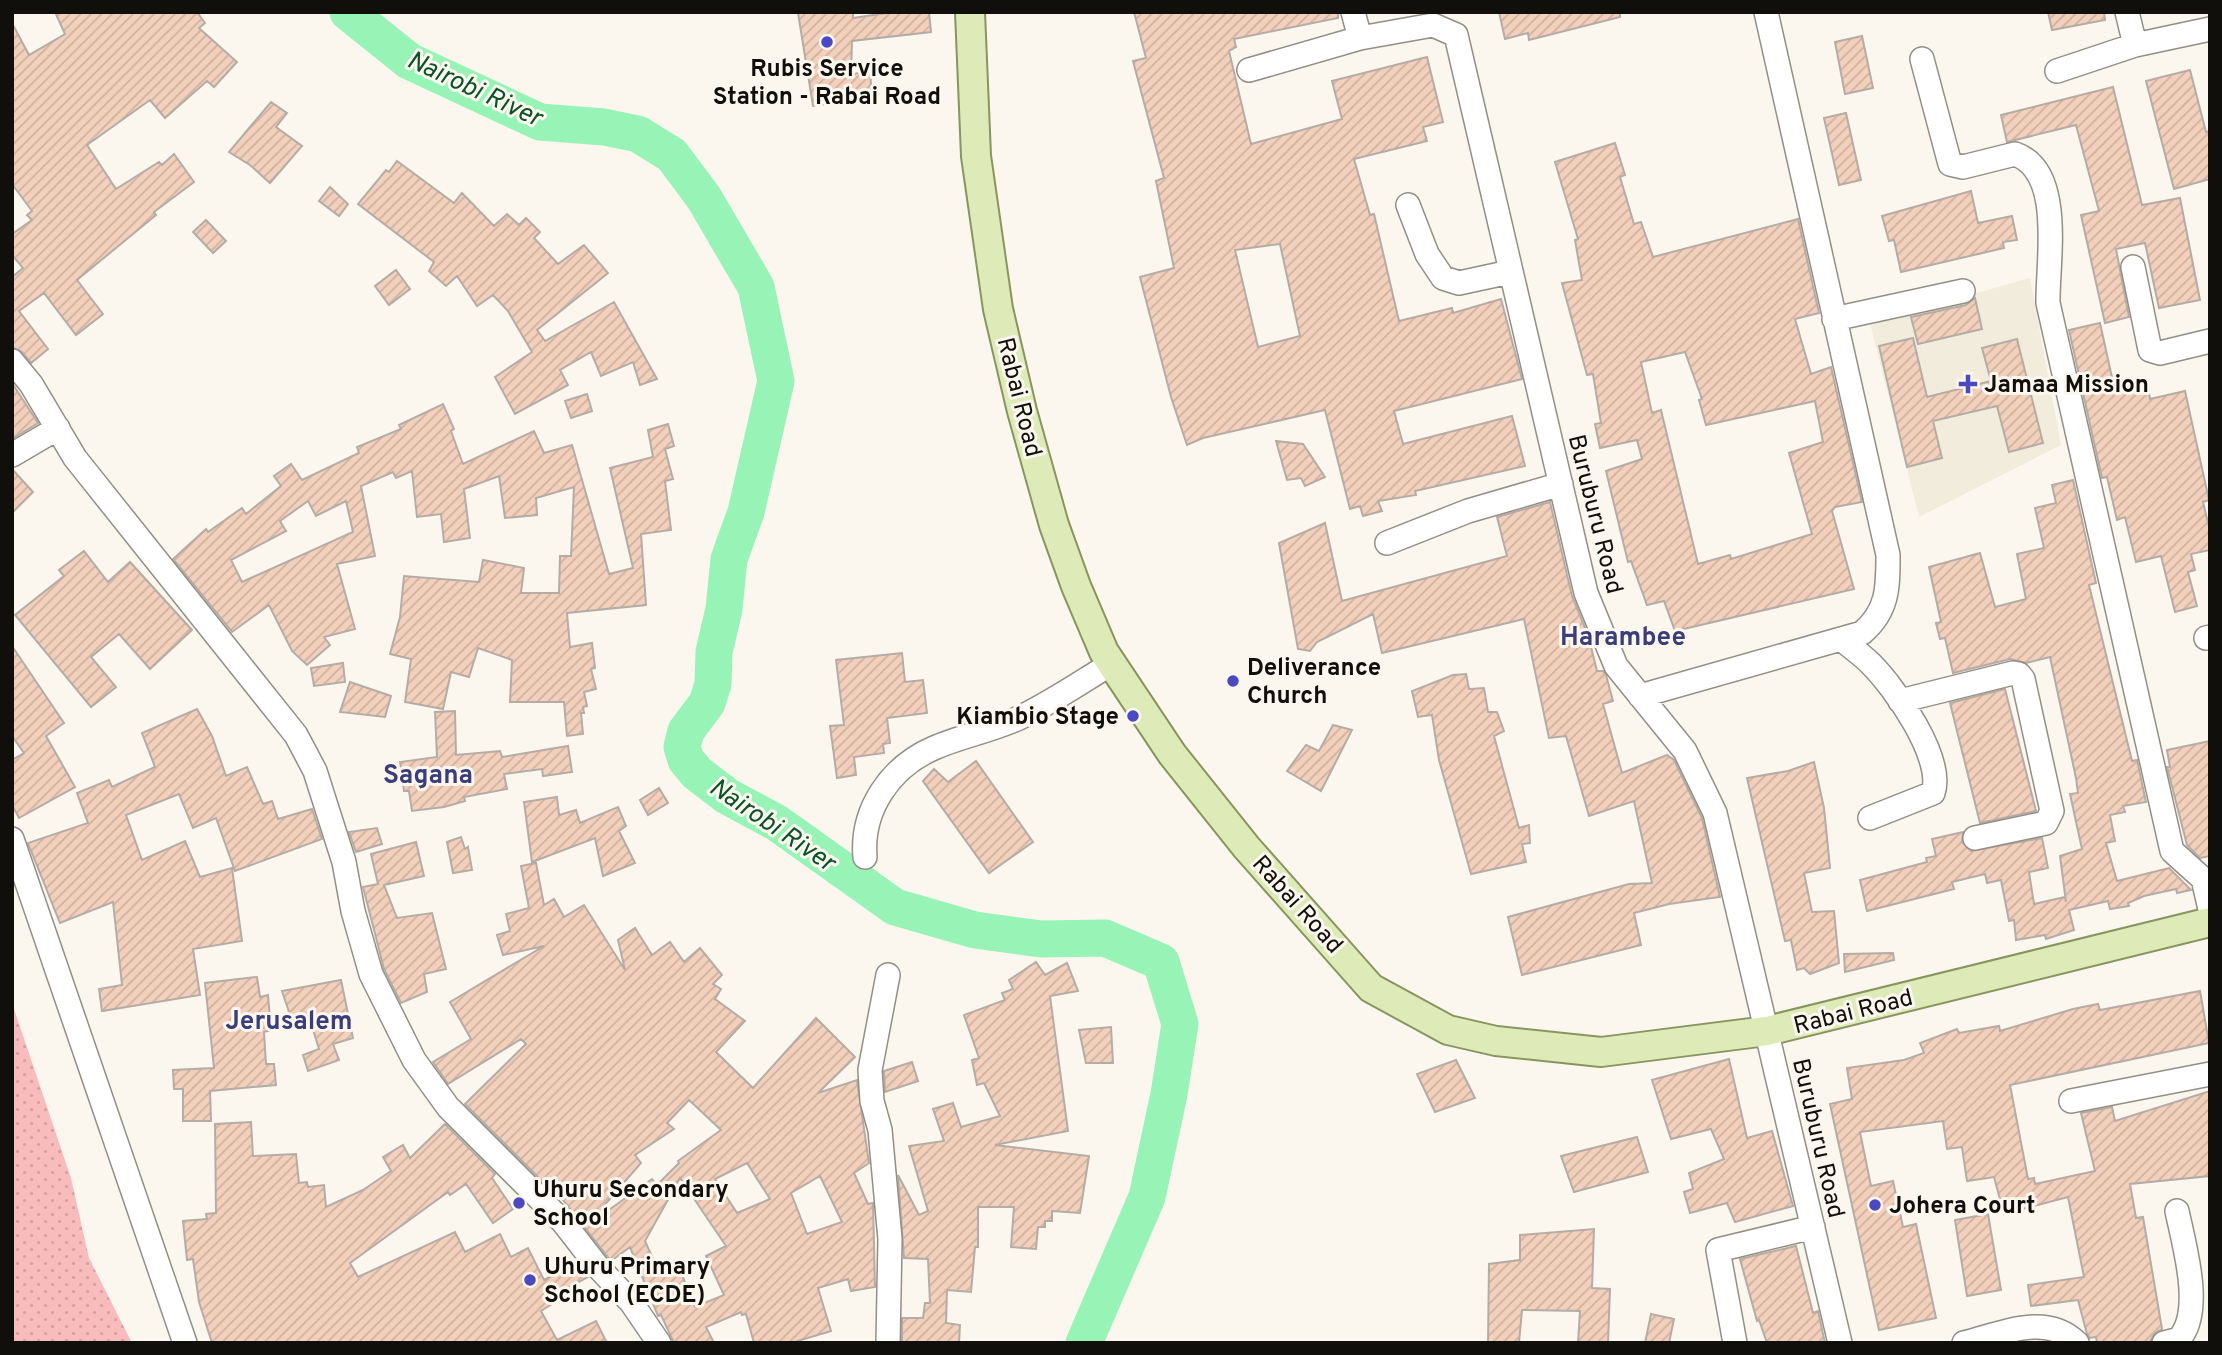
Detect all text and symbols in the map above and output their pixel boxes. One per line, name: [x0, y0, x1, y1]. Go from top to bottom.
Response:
marker: Rubis Service Station - Rabai Road: [819, 34, 835, 50]
water label: Nairobi River: [401, 45, 549, 137]
place label: Rubis Service Station - Rabai Road: [713, 55, 941, 113]
street label: Rabai Road: [989, 335, 1047, 460]
place label: Jamaa Mission: [1984, 371, 2149, 401]
marker: Jamaa Mission: [1958, 374, 1978, 394]
street label: Buruburu Road: [1560, 432, 1628, 597]
district label: Harambee: [1560, 622, 1686, 655]
place label: Deliverance Church: [1247, 654, 1381, 712]
marker: Deliverance Church: [1225, 673, 1241, 689]
place label: Kiambio Stage: [956, 703, 1119, 733]
marker: Kiambio Stage: [1125, 708, 1141, 724]
district label: Sagana: [383, 760, 473, 793]
water label: Nairobi River: [702, 772, 843, 881]
street label: Rabai Road: [1245, 850, 1349, 961]
street label: Rabai Road: [1791, 984, 1916, 1042]
district label: Jerusalem: [225, 1006, 353, 1039]
street label: Buruburu Road: [1784, 1056, 1850, 1221]
place label: Uhuru Secondary School: [533, 1176, 729, 1234]
place label: Johera Court: [1889, 1192, 2035, 1222]
marker: Uhuru Secondary School: [511, 1195, 527, 1211]
marker: Johera Court: [1867, 1197, 1883, 1213]
place label: Uhuru Primary School (ECDE): [544, 1253, 710, 1311]
marker: Uhuru Primary School (ECDE): [522, 1272, 538, 1288]

